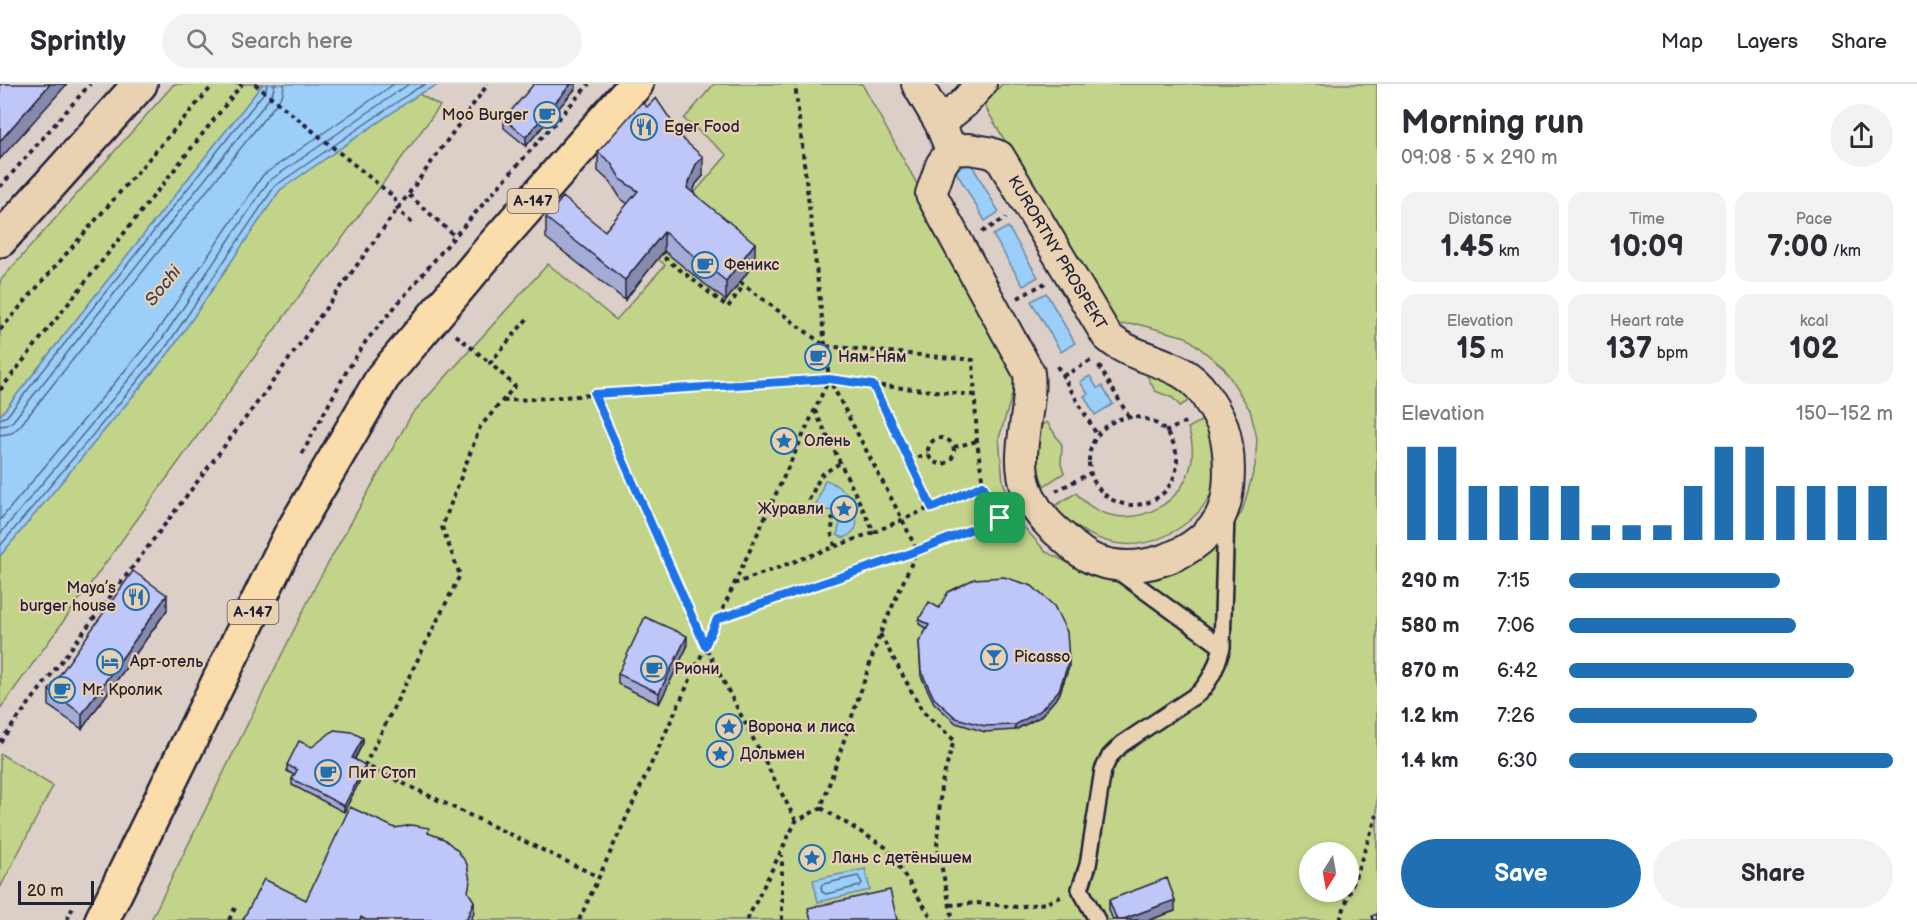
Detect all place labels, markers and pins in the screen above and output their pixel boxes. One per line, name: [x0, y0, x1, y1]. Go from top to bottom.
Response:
cafe icon: Moo Burger: [532, 100, 562, 130]
place label: Moo Burger: [442, 106, 528, 125]
restaurant icon: Eger Food: [629, 112, 659, 142]
place label: Eger Food: [664, 118, 740, 137]
cafe icon: Феникс: [690, 250, 720, 280]
place label: Феникс: [724, 256, 780, 275]
cafe icon: Ням-Ням: [803, 342, 833, 372]
place label: Ням-Ням: [838, 348, 906, 367]
place icon: Олень: [769, 426, 799, 456]
place label: Олень: [804, 432, 851, 451]
pin: [974, 492, 1025, 543]
place icon: Журавли: [829, 494, 859, 524]
place label: Журавли: [758, 500, 824, 519]
place label: Maya’s burger house: [20, 579, 117, 616]
restaurant icon: Maya’s burger house: [121, 582, 151, 612]
bar icon: Picasso: [979, 642, 1009, 672]
hotel icon: Арт-отель: [95, 647, 125, 677]
place label: Picasso: [1014, 648, 1070, 667]
place label: Арт-отель: [129, 653, 203, 672]
cafe icon: Риони: [639, 654, 669, 684]
place label: Риони: [674, 660, 719, 679]
cafe icon: Mr. Кролик: [47, 675, 77, 705]
place label: Mr. Кролик: [82, 681, 163, 700]
place icon: Ворона и лиса: [714, 712, 744, 742]
place label: Ворона и лиса: [748, 718, 856, 737]
place icon: Дольмен: [705, 739, 735, 769]
place label: Дольмен: [740, 745, 805, 764]
cafe icon: Пит Стоп: [313, 758, 343, 788]
place label: Пит Стоп: [348, 764, 416, 783]
place icon: Лань с детёнышем: [797, 843, 827, 873]
place label: Лань с детёнышем: [831, 849, 972, 868]

